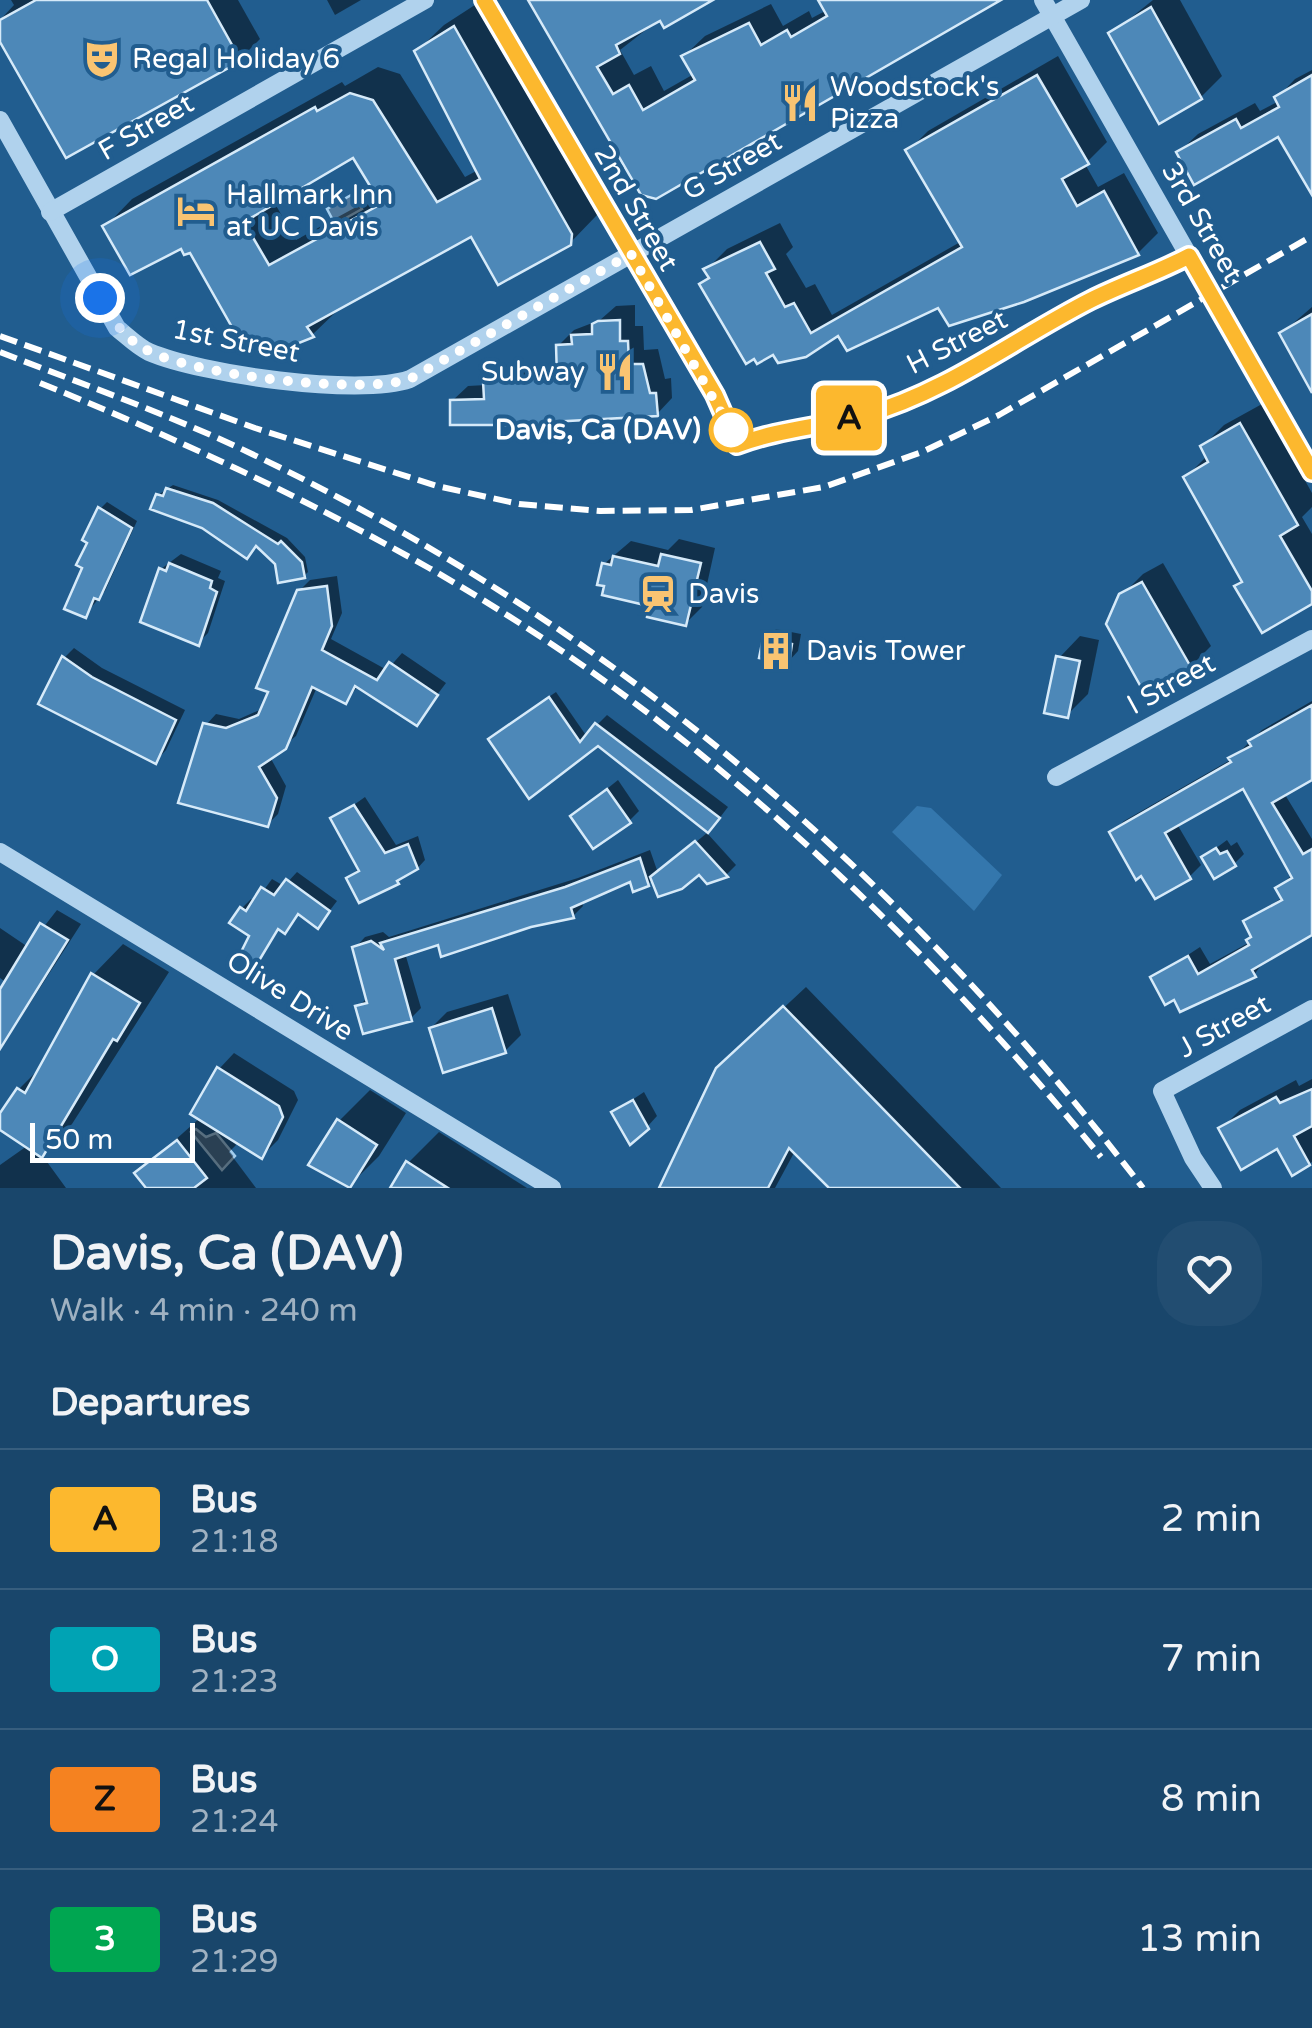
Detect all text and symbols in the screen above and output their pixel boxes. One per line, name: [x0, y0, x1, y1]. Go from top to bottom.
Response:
theatre icon: Regal Holiday 6: [81, 38, 123, 80]
place label: Regal Holiday 6: [132, 42, 340, 76]
place label: Woodstock's Pizza: [830, 70, 999, 136]
restaurant icon: Woodstock's Pizza: [779, 82, 821, 124]
street label: F Street: [92, 86, 200, 168]
street label: G Street: [677, 124, 788, 208]
street label: 2nd Street: [586, 139, 686, 277]
street label: 3rd Street: [1154, 156, 1250, 288]
place label: Hallmark Inn at UC Davis: [226, 178, 393, 244]
hotel icon: Hallmark Inn at UC Davis: [175, 190, 217, 232]
your location: [75, 273, 125, 323]
street label: H Street: [901, 302, 1013, 382]
street label: 1st Street: [169, 312, 303, 370]
restaurant icon: Subway: [594, 351, 636, 393]
place label: Subway: [481, 355, 585, 389]
line badge: A: [816, 386, 882, 450]
text: A: [836, 397, 862, 439]
marker: Davis, Ca (DAV): [710, 409, 752, 451]
place label: Davis, Ca (DAV): [495, 413, 701, 447]
station icon: Davis: [637, 573, 679, 615]
place label: Davis: [688, 577, 759, 611]
building icon: Davis Tower: [755, 630, 797, 672]
place label: Davis Tower: [806, 634, 966, 668]
street label: I Street: [1121, 646, 1221, 722]
street label: Olive Drive: [220, 944, 360, 1048]
street label: J Street: [1172, 987, 1276, 1065]
scale bar: [30, 1118, 195, 1162]
text: 50 m: [45, 1123, 113, 1157]
button: heart: [1157, 1221, 1262, 1326]
text: Davis, Ca (DAV): [50, 1225, 403, 1283]
text: Walk · 4 min · 240 m: [50, 1292, 358, 1330]
text: Departures: [50, 1380, 251, 1426]
text: Bus: [190, 1477, 257, 1523]
text: 2 min: [1161, 1496, 1262, 1542]
text: A: [92, 1498, 118, 1540]
text: 21:18: [190, 1523, 279, 1561]
text: Bus: [190, 1617, 257, 1663]
text: 7 min: [1161, 1636, 1262, 1682]
text: O: [91, 1638, 119, 1680]
text: 21:23: [190, 1663, 279, 1701]
text: Bus: [190, 1757, 257, 1803]
text: 8 min: [1161, 1776, 1262, 1822]
text: Z: [94, 1778, 116, 1820]
text: 21:24: [190, 1803, 279, 1841]
text: Bus: [190, 1897, 257, 1943]
text: 13 min: [1137, 1916, 1262, 1962]
text: 3: [94, 1918, 116, 1960]
text: 21:29: [190, 1943, 279, 1981]

